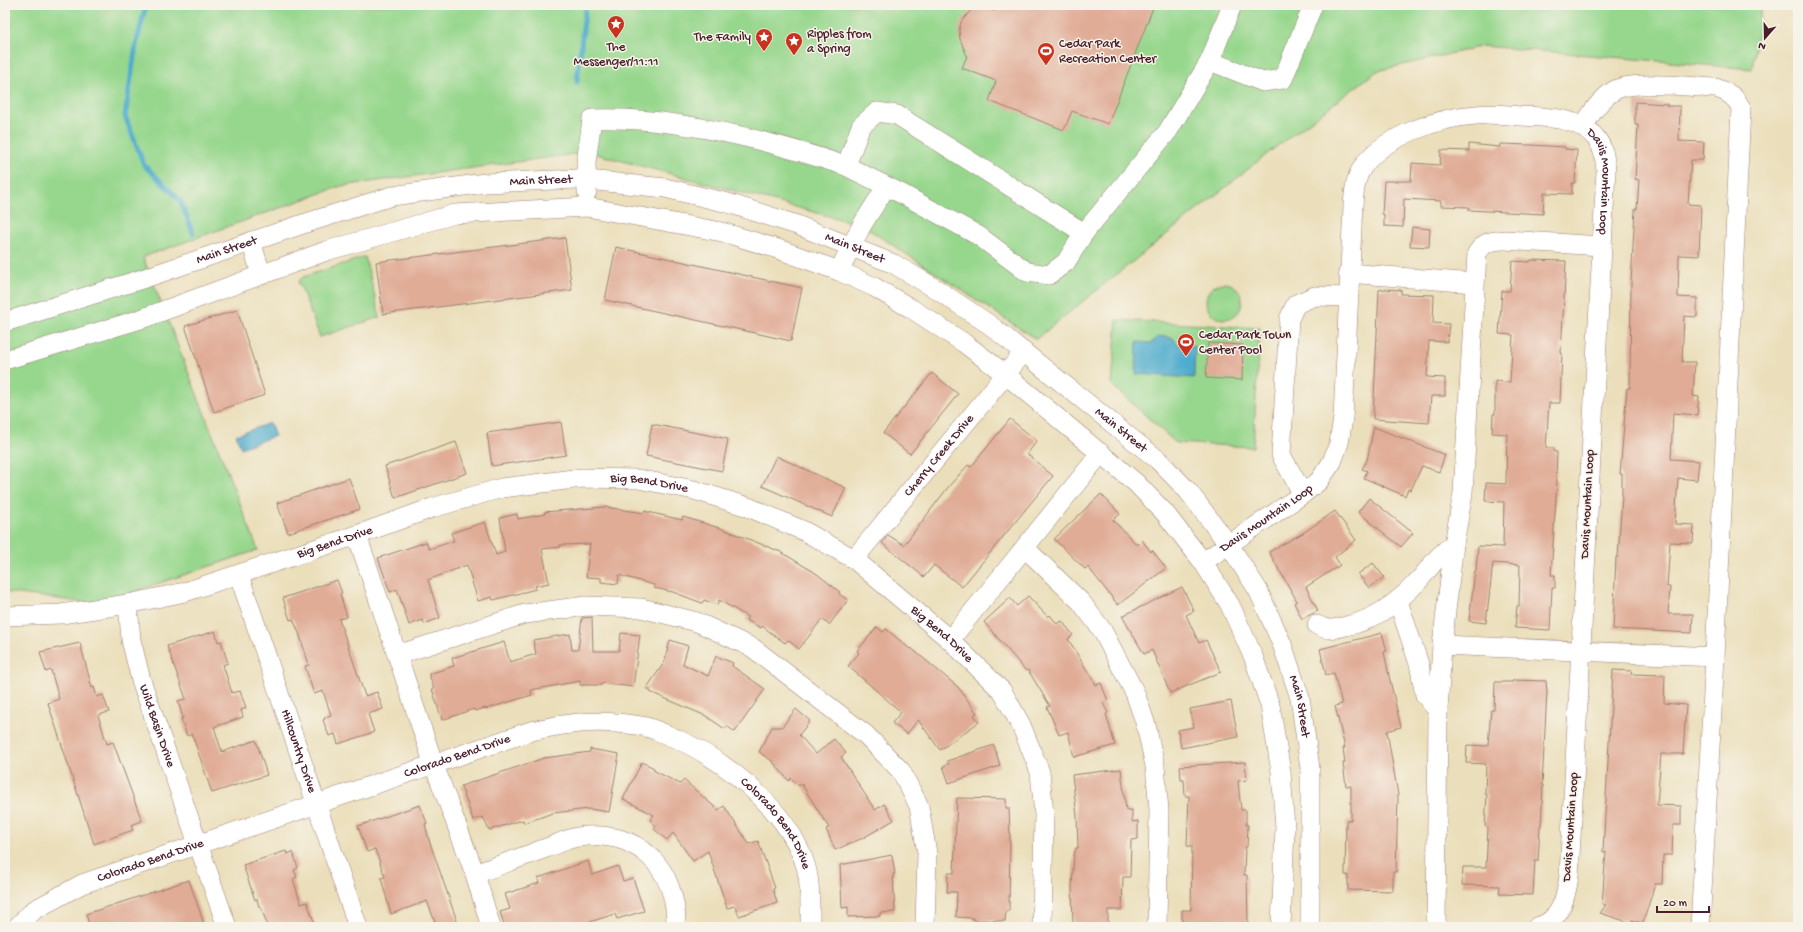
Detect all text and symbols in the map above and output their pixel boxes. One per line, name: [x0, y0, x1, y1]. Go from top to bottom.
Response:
place icon: The Messenger/11:11: [606, 14, 626, 39]
north arrow: [1745, 18, 1785, 58]
place icon: The Family: [754, 27, 774, 52]
place label: Ripples from a Spring: [807, 27, 871, 57]
place label: The Family: [693, 30, 752, 45]
place icon: Ripples from a Spring: [784, 31, 804, 56]
place label: Cedar Park Recreation Center: [1059, 37, 1158, 67]
text: N: [1757, 39, 1768, 52]
place label: The Messenger/11:11: [573, 40, 659, 70]
sports icon: Cedar Park Recreation Center: [1036, 41, 1056, 66]
street label: Davis Mountain Loop: [1583, 124, 1614, 236]
street label: Main Street: [509, 172, 575, 189]
street label: Main Street: [823, 230, 888, 268]
street label: Main Street: [194, 232, 260, 267]
place label: Cedar Park Town Center Pool: [1199, 328, 1292, 358]
sports icon: Cedar Park Town Center Pool: [1176, 332, 1196, 357]
street label: Main Street: [1092, 405, 1152, 457]
street label: Cherry Creek Drive: [901, 411, 977, 500]
street label: Davis Mountain Loop: [1578, 448, 1598, 560]
street label: Big Bend Drive: [609, 471, 690, 496]
street label: Davis Mountain Loop: [1216, 481, 1317, 556]
street label: Big Bend Drive: [294, 522, 375, 562]
street label: Big Bend Drive: [907, 602, 976, 666]
street label: Main Street: [1285, 673, 1313, 740]
street label: Wild Basin Drive: [136, 683, 178, 770]
street label: Hillcountry Drive: [277, 707, 320, 795]
street label: Colorado Bend Drive: [402, 731, 513, 781]
street label: Davis Mountain Loop: [1560, 771, 1582, 883]
street label: Colorado Bend Drive: [737, 774, 814, 871]
street label: Colorado Bend Drive: [95, 836, 206, 886]
scale bar: [1657, 888, 1709, 914]
text: 20 m: [1663, 897, 1688, 911]

